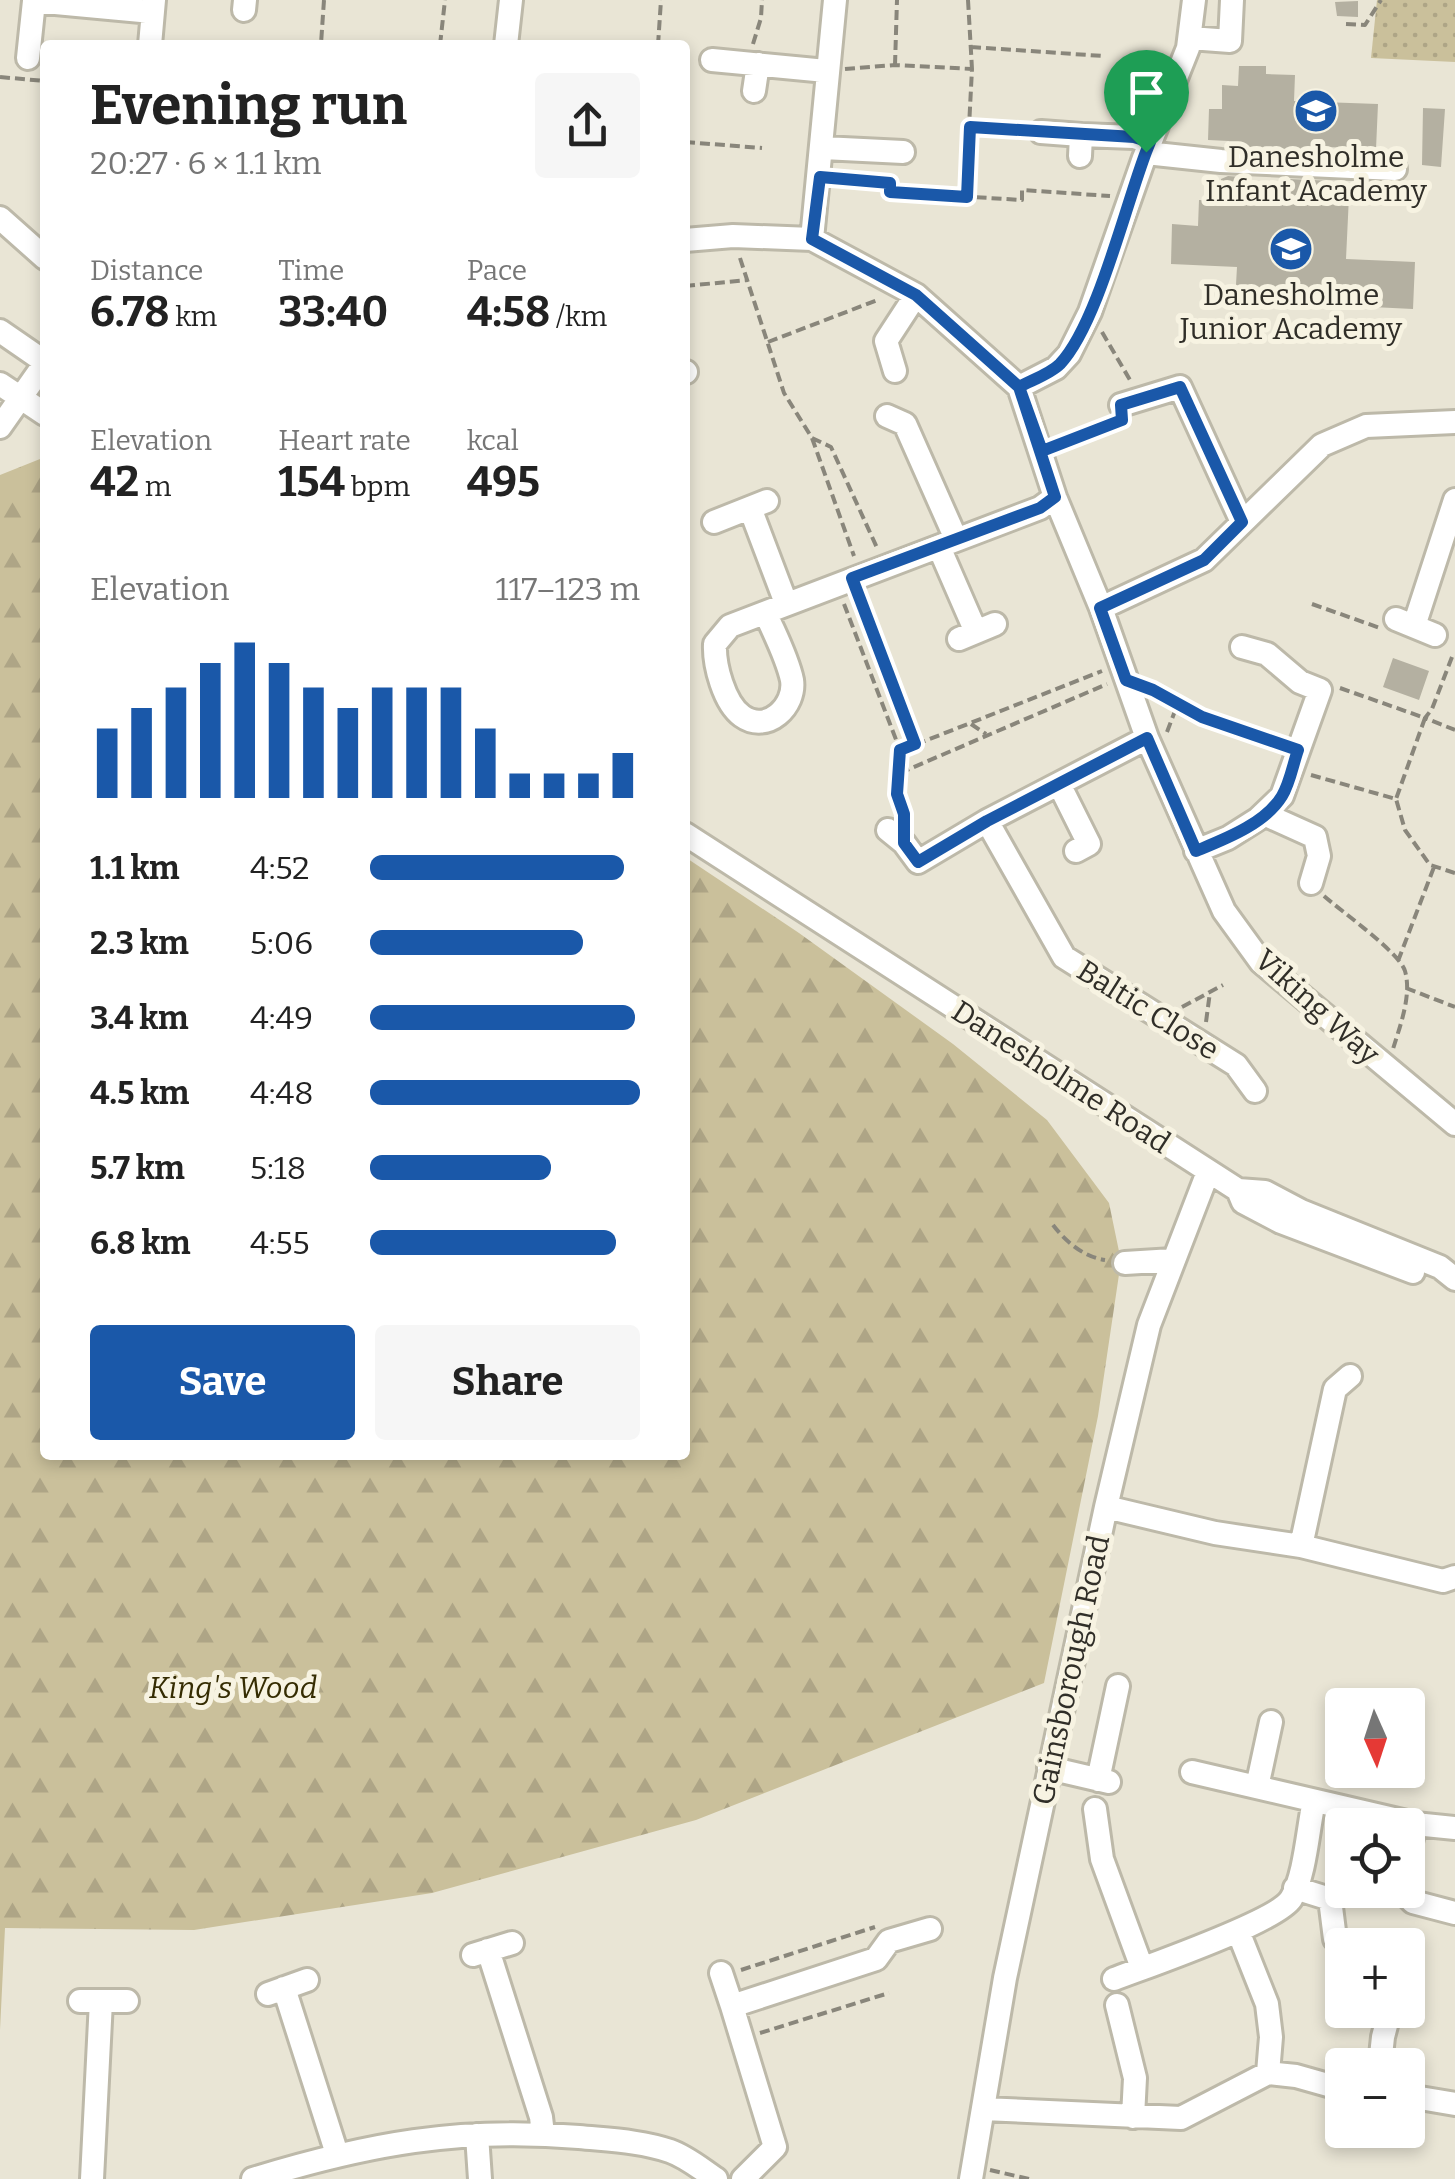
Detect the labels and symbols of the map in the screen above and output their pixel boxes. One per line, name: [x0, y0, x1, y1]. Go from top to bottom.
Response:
pin: [1104, 50, 1189, 153]
school or university icon: Danesholme Infant Academy: [1293, 88, 1339, 134]
place label: Danesholme Infant Academy: [1205, 139, 1427, 209]
school or university icon: Danesholme Junior Academy: [1268, 226, 1314, 272]
place label: Danesholme Junior Academy: [1179, 277, 1402, 347]
street label: Viking Way: [1247, 942, 1387, 1072]
street label: Baltic Close: [1071, 952, 1225, 1068]
street label: Danesholme Road: [945, 993, 1177, 1161]
street label: Gainsborough Road: [1025, 1532, 1117, 1808]
park label: King's Wood: [149, 1670, 317, 1706]
north arrow: [1325, 1688, 1425, 1788]

